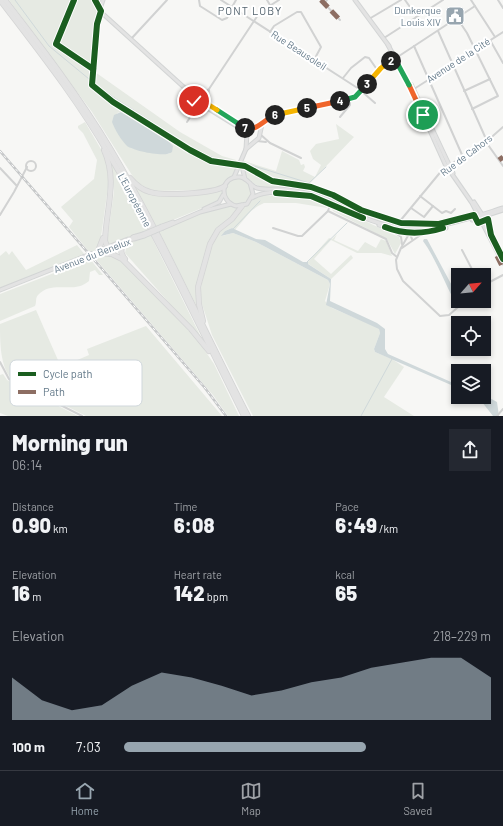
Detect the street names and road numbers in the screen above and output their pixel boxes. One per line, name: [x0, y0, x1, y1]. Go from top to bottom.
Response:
street label: Rue Beausoleil: [269, 28, 329, 72]
street label: Avenue de la Cité: [424, 35, 492, 85]
street label: Rue de Cahors: [438, 131, 494, 178]
street label: L'Européenne: [116, 171, 154, 229]
street label: Avenue du Benelux: [52, 235, 132, 275]

